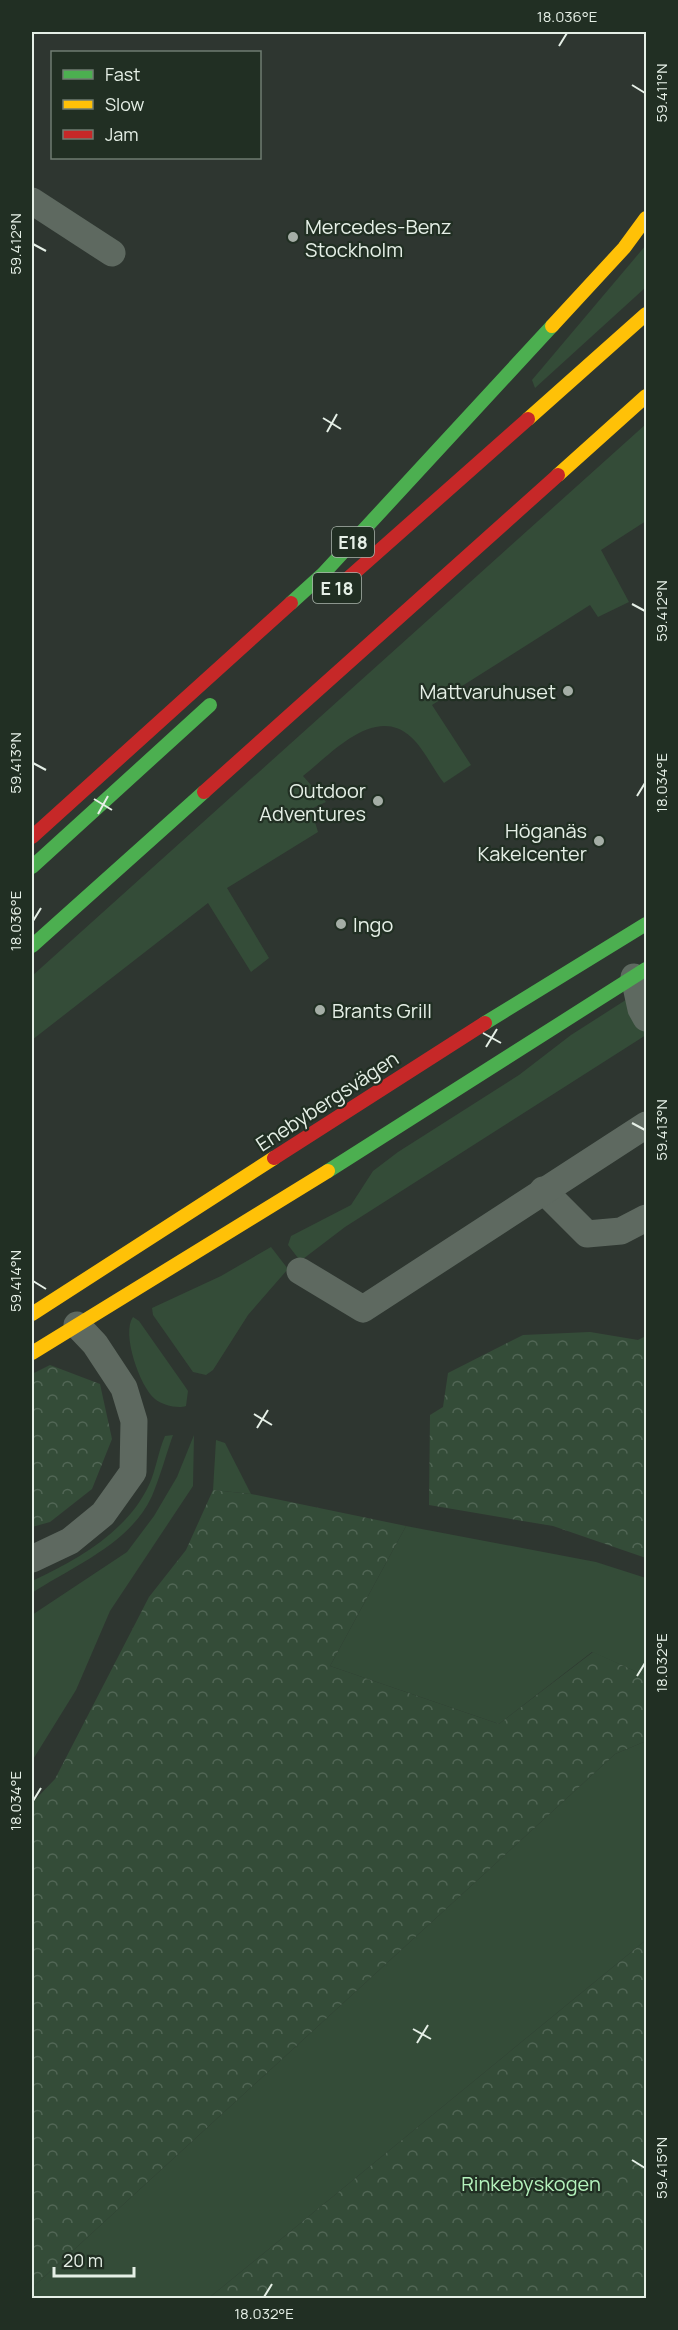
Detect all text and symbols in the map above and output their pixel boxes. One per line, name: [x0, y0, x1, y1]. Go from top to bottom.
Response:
text: 18.036°E: [537, 6, 597, 27]
legend: [51, 51, 261, 159]
text: Fast: [105, 62, 140, 86]
text: 59.411°N: [651, 63, 672, 123]
text: Slow: [105, 92, 145, 116]
text: Jam: [105, 122, 139, 146]
text: 59.412°N: [5, 213, 26, 275]
place label: Mercedes-Benz Stockholm: [305, 213, 452, 263]
marker: Mercedes-Benz Stockholm: [286, 230, 300, 244]
road number: E18: [332, 527, 374, 557]
road number: E 18: [313, 573, 361, 603]
text: 59.412°N: [651, 580, 672, 642]
place label: Mattvaruhuset: [420, 678, 556, 705]
marker: Mattvaruhuset: [561, 684, 575, 698]
text: 59.413°N: [5, 732, 26, 794]
text: 18.034°E: [651, 753, 672, 813]
place label: Outdoor Adventures: [259, 777, 366, 827]
marker: Outdoor Adventures: [371, 794, 385, 808]
place label: Höganäs Kakelcenter: [477, 817, 587, 867]
marker: Höganäs Kakelcenter: [592, 834, 606, 848]
text: 18.036°E: [5, 891, 26, 951]
place label: Ingo: [353, 911, 393, 938]
marker: Ingo: [334, 917, 348, 931]
place label: Brants Grill: [332, 997, 432, 1024]
marker: Brants Grill: [313, 1003, 327, 1017]
street label: Enebybergsvägen: [251, 1045, 403, 1157]
text: 59.413°N: [651, 1099, 672, 1161]
text: 59.414°N: [5, 1250, 26, 1312]
text: 18.032°E: [651, 1633, 672, 1693]
text: 18.034°E: [5, 1771, 26, 1831]
text: 59.415°N: [651, 2137, 672, 2199]
park label: Rinkebyskogen: [461, 2170, 601, 2197]
scale bar: [54, 2240, 134, 2278]
text: 20 m: [63, 2248, 103, 2272]
text: 18.032°E: [234, 2303, 294, 2324]

